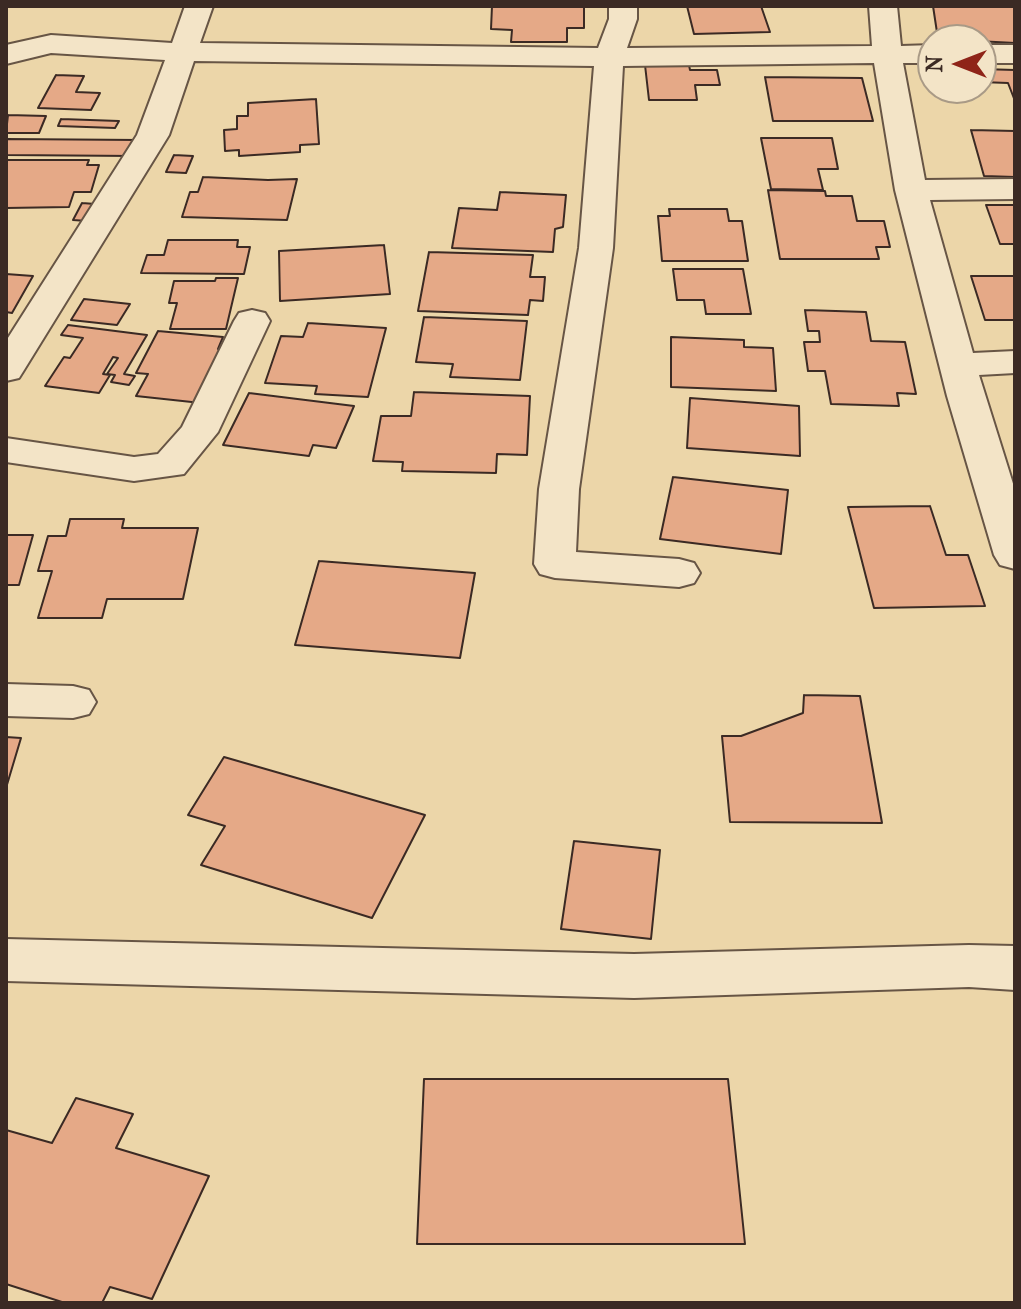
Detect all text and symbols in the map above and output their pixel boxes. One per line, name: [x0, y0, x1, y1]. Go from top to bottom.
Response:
north arrow: [917, 24, 997, 104]
text: N: [922, 56, 948, 72]

